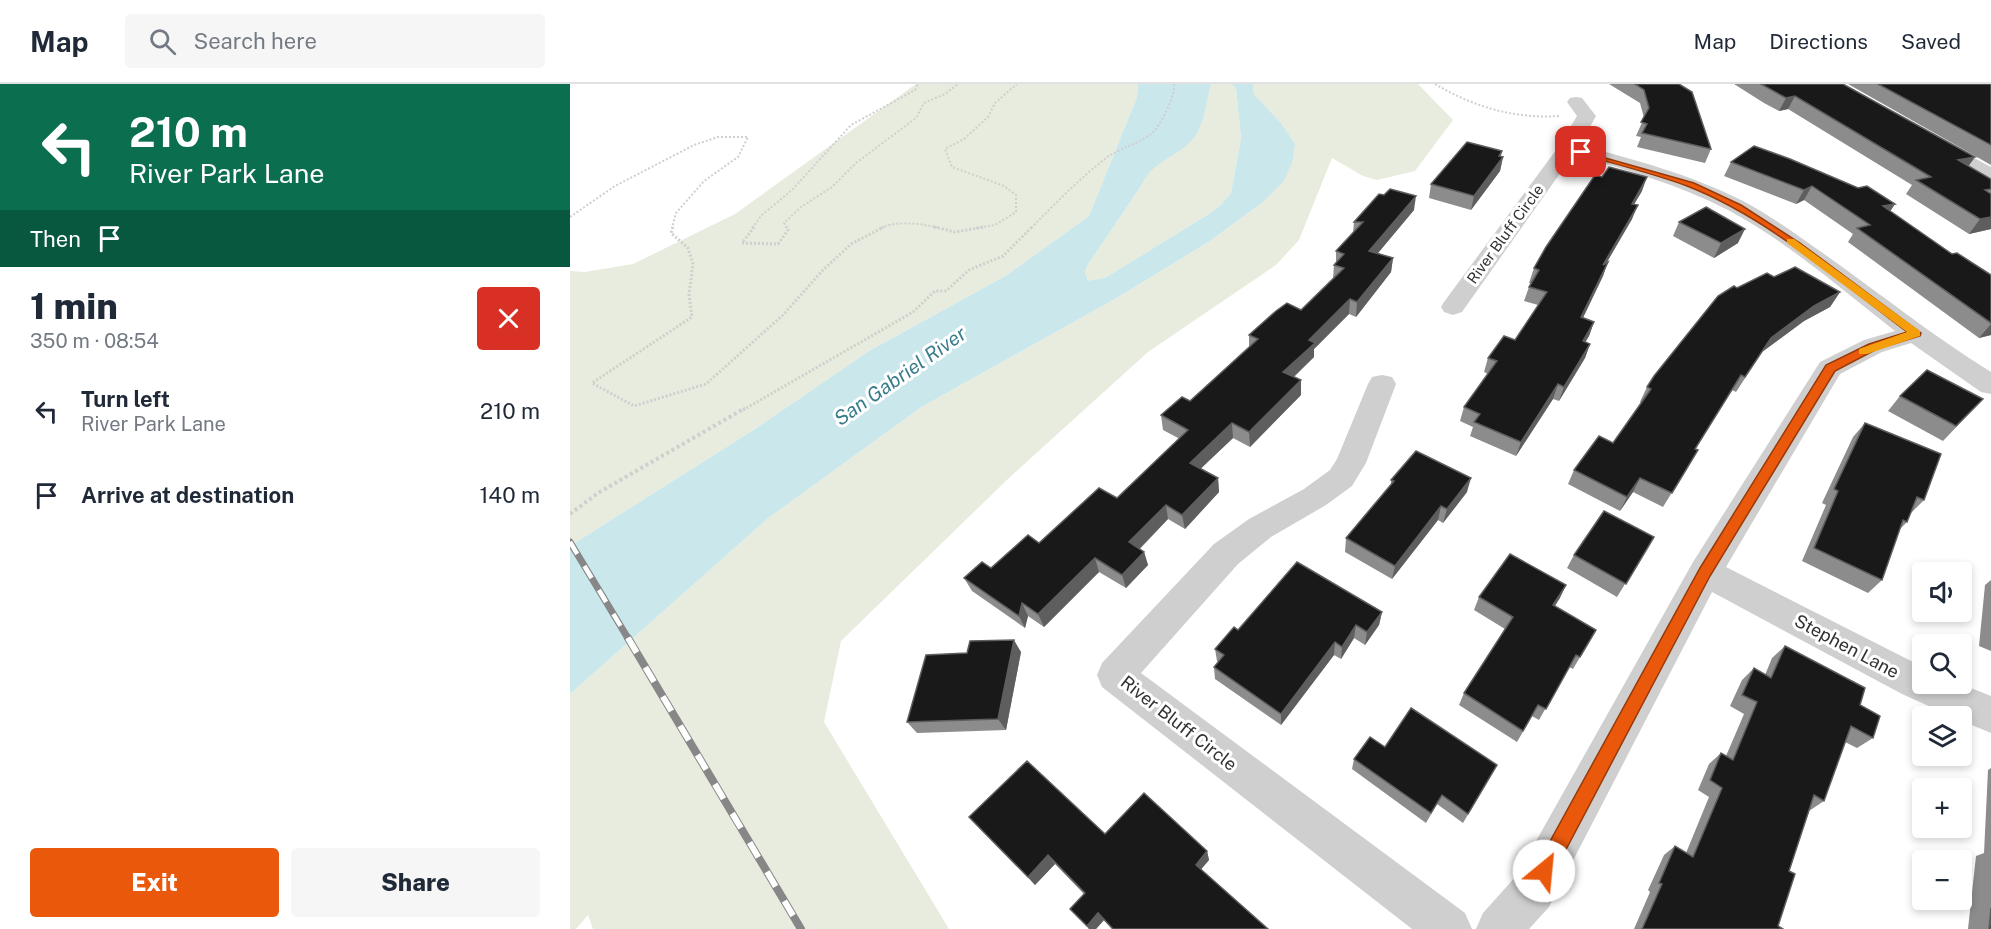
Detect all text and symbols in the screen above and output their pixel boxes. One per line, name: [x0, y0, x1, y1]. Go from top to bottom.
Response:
search box: [125, 14, 545, 68]
text: Map: [30, 25, 89, 58]
icon: search: [146, 25, 179, 58]
text: Search here: [194, 28, 317, 54]
text: Map: [1694, 29, 1736, 54]
text: Directions: [1769, 29, 1868, 54]
text: Saved: [1901, 29, 1961, 54]
text: 210 m: [129, 107, 248, 156]
icon: left: [30, 108, 108, 186]
pin: [1555, 126, 1606, 177]
icon: arrive: [1564, 135, 1597, 168]
text: River Park Lane: [129, 157, 325, 189]
street label: River Bluff Circle: [1463, 181, 1547, 287]
icon: arrive: [93, 222, 126, 255]
text: Then: [30, 226, 81, 252]
text: 1 min: [30, 285, 118, 327]
button: close: [477, 287, 540, 350]
water label: San Gabriel River: [829, 321, 971, 431]
text: 350 m · 08:54: [30, 329, 159, 353]
text: Turn left: [81, 386, 170, 412]
icon: left: [30, 395, 63, 428]
text: 210 m: [480, 398, 540, 424]
text: River Park Lane: [81, 412, 226, 436]
icon: arrive: [30, 479, 63, 512]
text: Arrive at destination: [81, 482, 294, 508]
text: 140 m: [479, 482, 540, 508]
map controls: [1912, 562, 1972, 910]
button: sound: [1912, 562, 1972, 622]
street label: Stephen Lane: [1791, 610, 1903, 682]
button: search: [1912, 634, 1972, 694]
street label: River Bluff Circle: [1117, 671, 1241, 775]
button: layers: [1912, 706, 1972, 766]
button: +: [1912, 778, 1972, 838]
position arrow: [1512, 839, 1576, 903]
button: Exit: [30, 848, 279, 917]
button: Share: [291, 848, 540, 917]
button: −: [1912, 850, 1972, 910]

